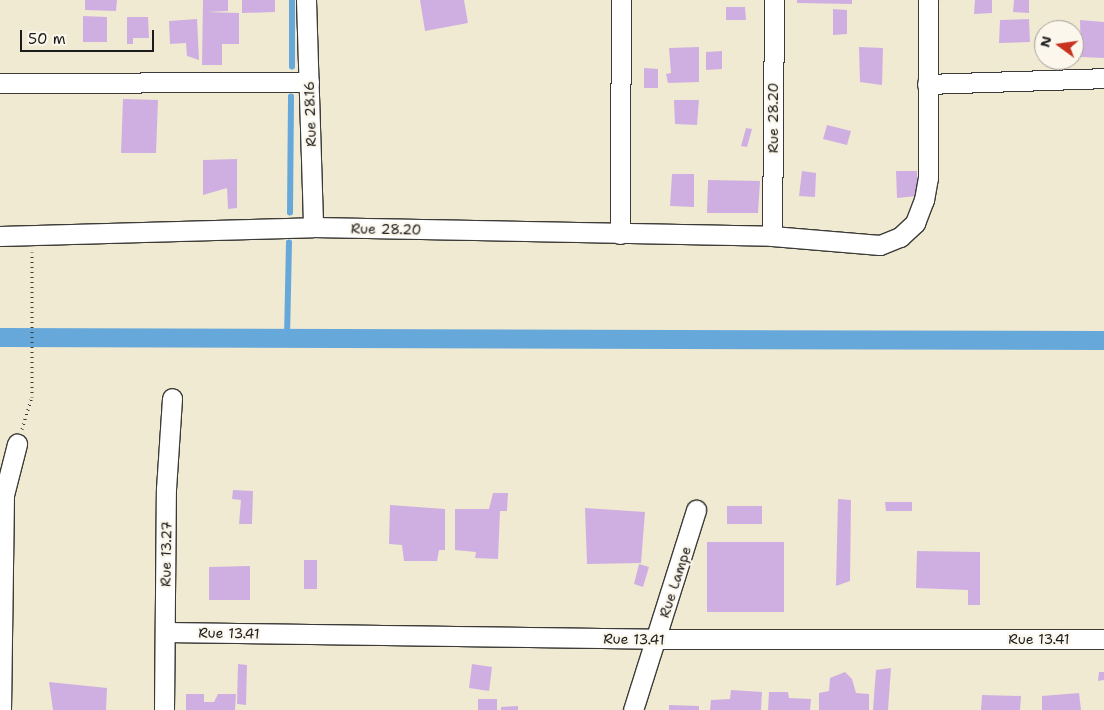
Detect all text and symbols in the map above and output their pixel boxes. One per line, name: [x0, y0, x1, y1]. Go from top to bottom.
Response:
scale bar: [22, 20, 156, 52]
north arrow: [1034, 20, 1084, 70]
text: 50 m: [28, 29, 66, 49]
text: N: [1035, 34, 1055, 49]
street label: Rue 28.16: [300, 81, 320, 147]
street label: Rue 28.20: [765, 83, 781, 153]
street label: Rue 28.20: [351, 220, 421, 238]
street label: Rue 13.27: [157, 521, 175, 587]
street label: Rue Lampe: [656, 544, 694, 620]
street label: Rue 13.41: [198, 624, 260, 642]
street label: Rue 13.41: [603, 630, 665, 648]
street label: Rue 13.41: [1008, 631, 1070, 647]

